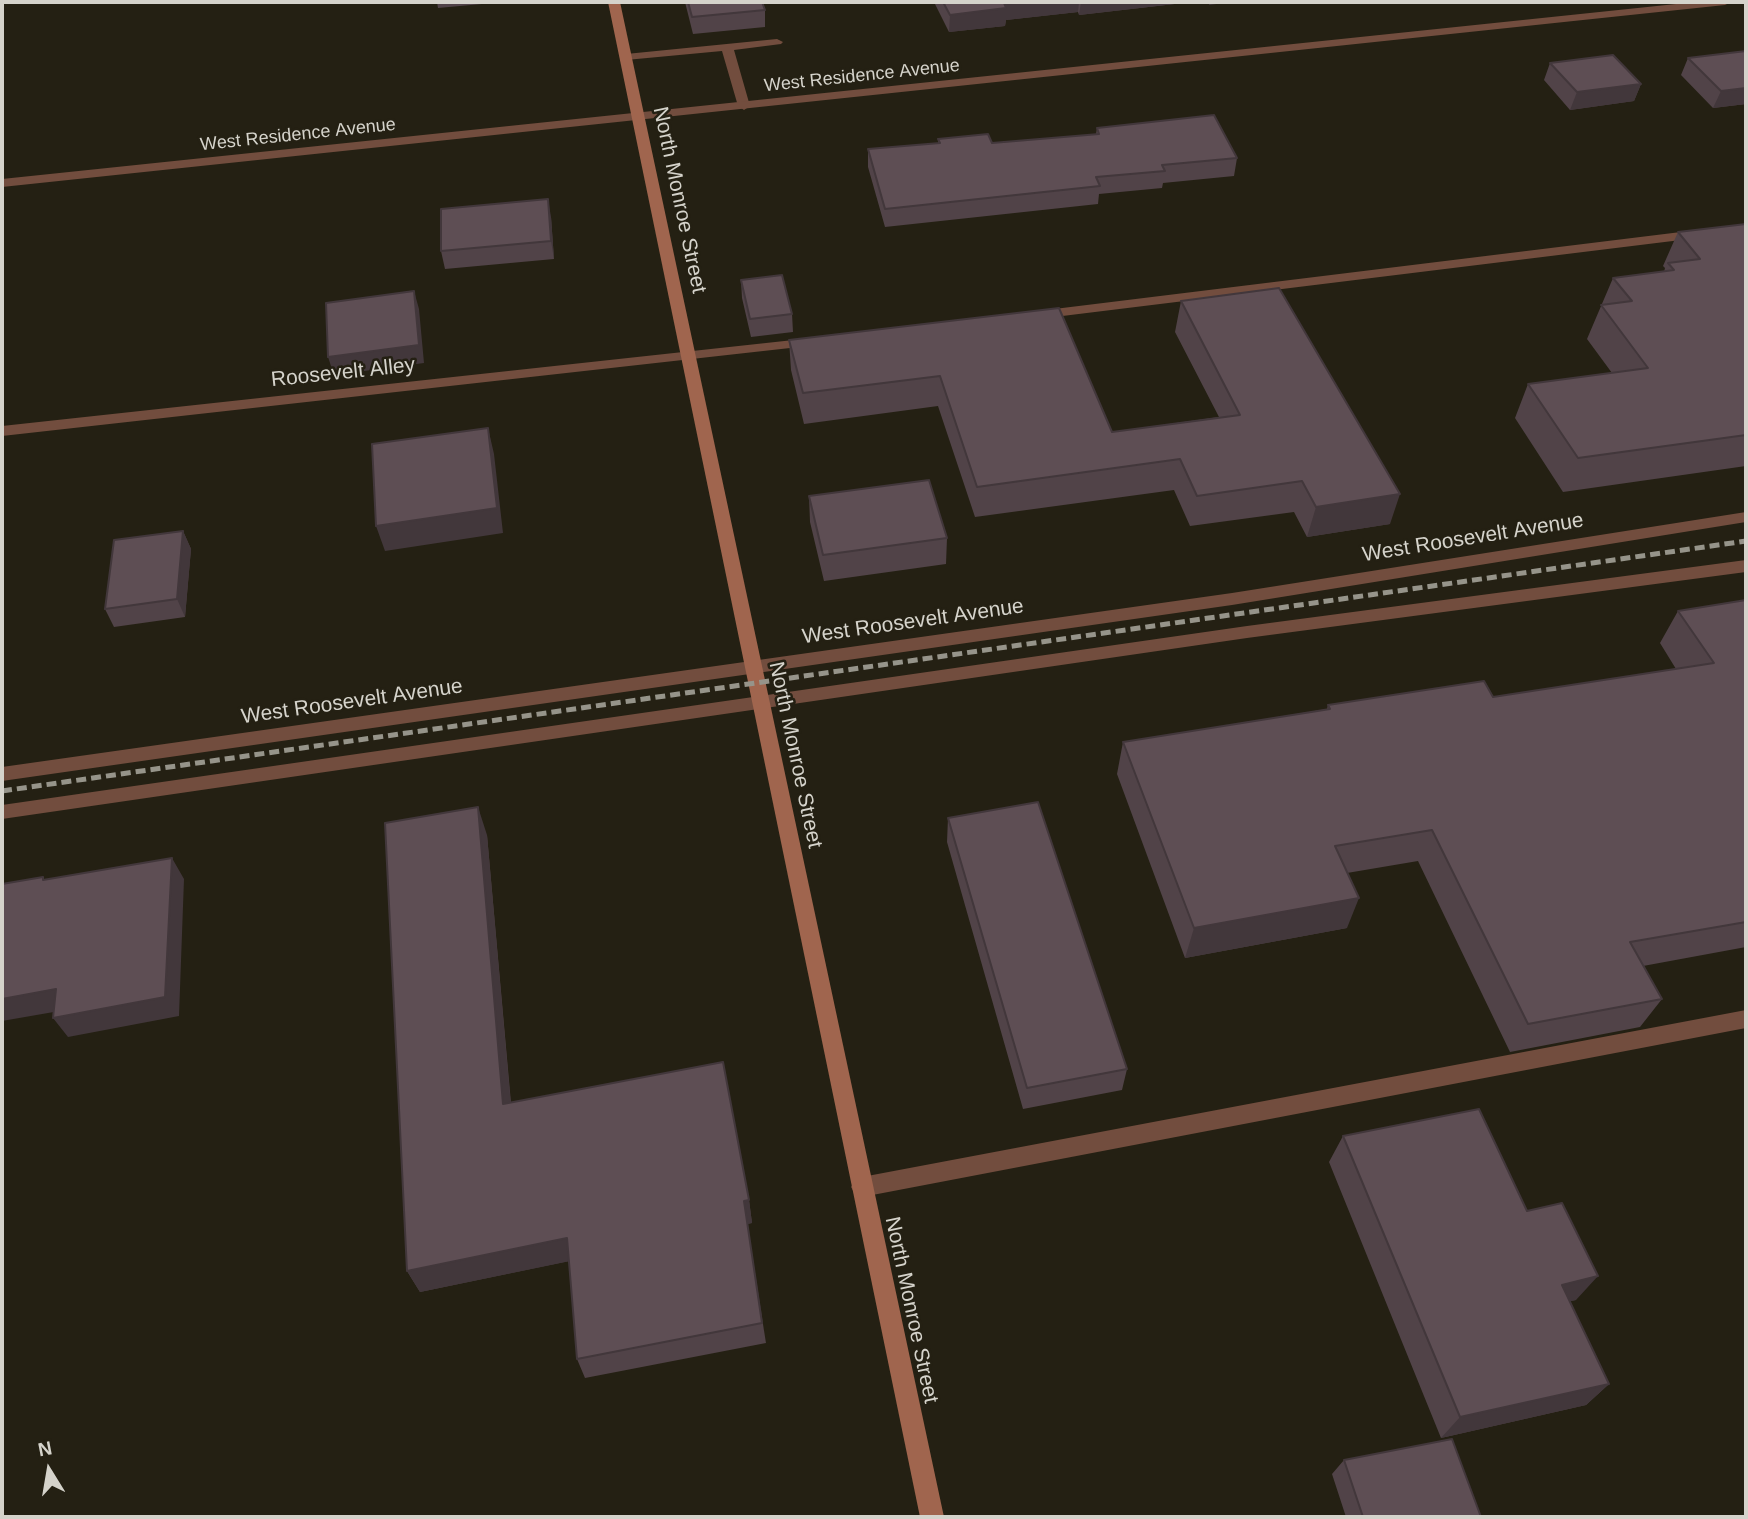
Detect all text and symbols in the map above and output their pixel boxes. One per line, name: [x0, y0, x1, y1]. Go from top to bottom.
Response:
street label: West Residence Avenue: [763, 55, 961, 97]
street label: North Monroe Street: [647, 104, 711, 296]
street label: West Residence Avenue: [199, 114, 397, 156]
street label: Roosevelt Alley: [270, 353, 416, 393]
street label: West Roosevelt Avenue: [1361, 508, 1585, 568]
street label: West Roosevelt Avenue: [801, 594, 1025, 650]
street label: North Monroe Street: [763, 659, 827, 851]
street label: West Roosevelt Avenue: [240, 674, 464, 730]
street label: North Monroe Street: [879, 1214, 943, 1406]
north arrow: [14, 1435, 84, 1505]
text: N: [36, 1437, 54, 1461]

